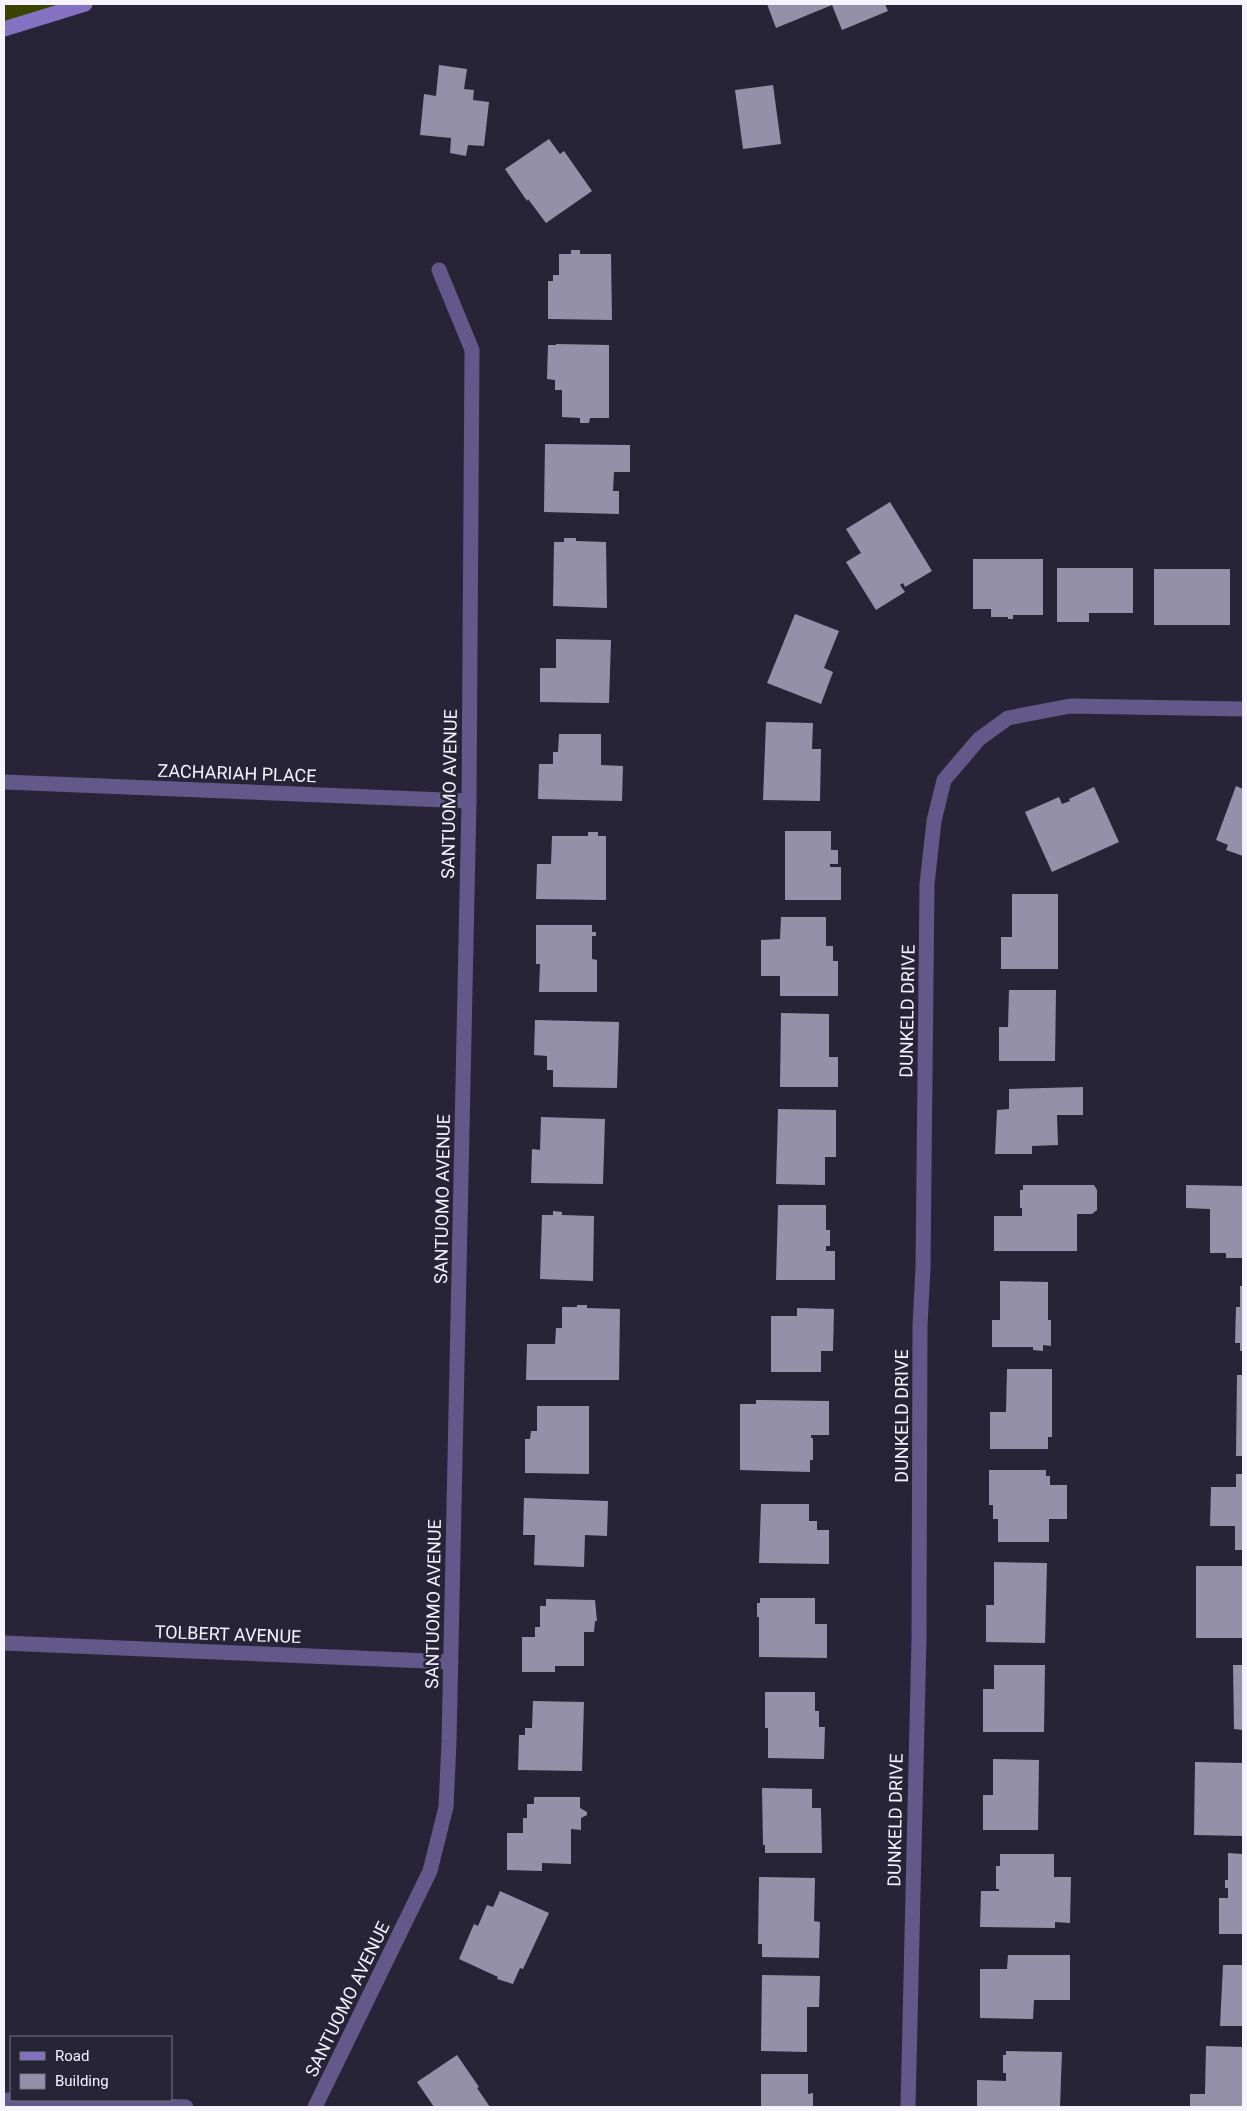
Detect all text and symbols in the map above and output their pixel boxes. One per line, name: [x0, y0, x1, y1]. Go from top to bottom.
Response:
street label: SANTUOMO AVENUE: [437, 709, 461, 879]
street label: ZACHARIAH PLACE: [157, 760, 317, 786]
street label: DUNKELD DRIVE: [895, 944, 919, 1078]
street label: SANTUOMO AVENUE: [430, 1114, 454, 1284]
street label: DUNKELD DRIVE: [891, 1349, 912, 1483]
street label: SANTUOMO AVENUE: [421, 1519, 445, 1689]
street label: TOLBERT AVENUE: [154, 1621, 302, 1647]
street label: DUNKELD DRIVE: [883, 1753, 907, 1887]
street label: SANTUOMO AVENUE: [300, 1918, 394, 2080]
legend: [10, 2036, 172, 2101]
text: Road: [55, 2047, 89, 2065]
text: Building: [55, 2072, 109, 2090]

